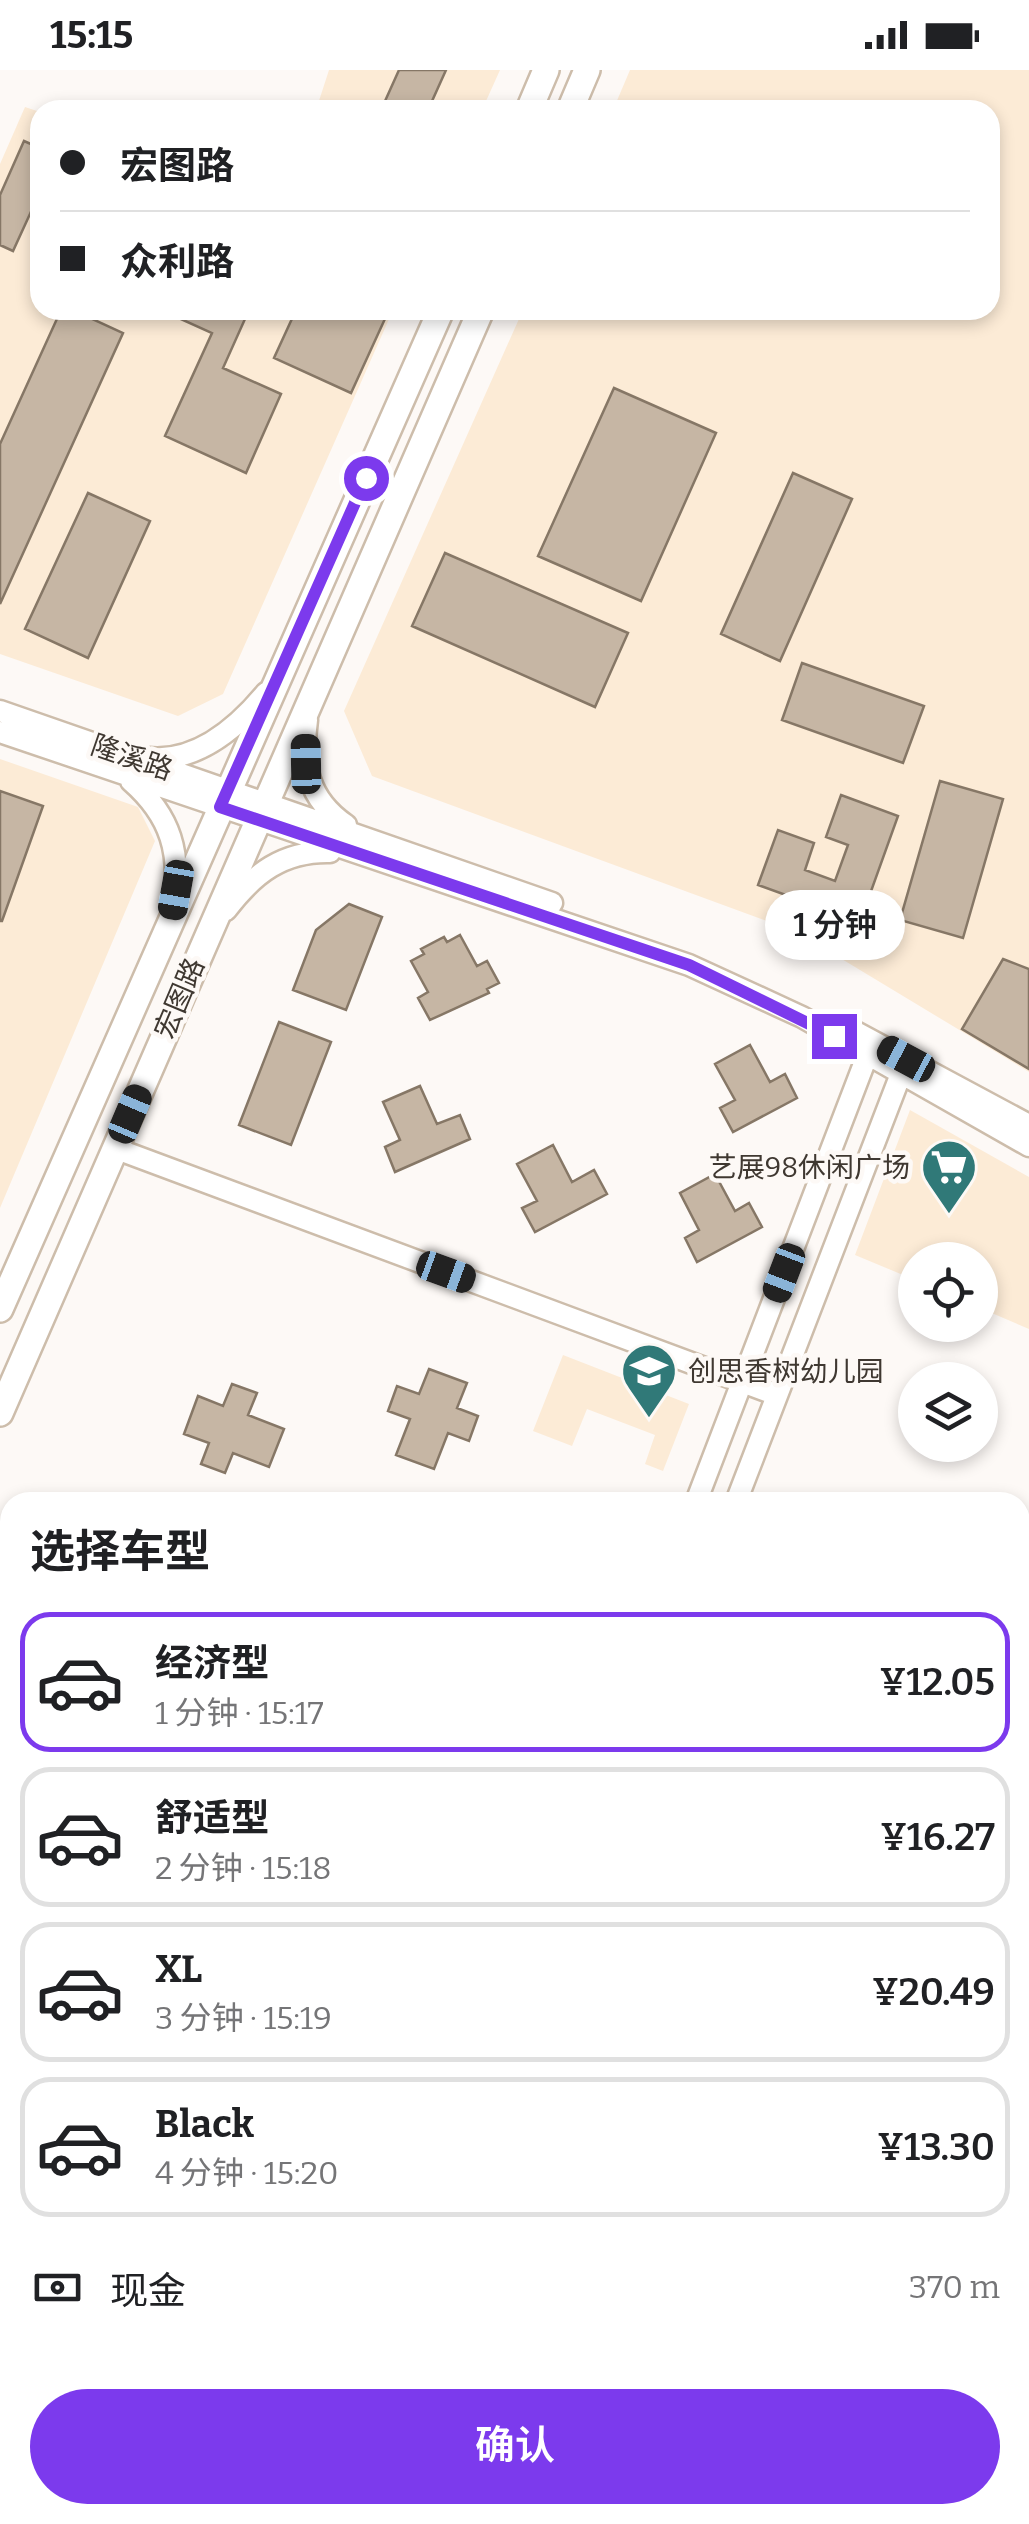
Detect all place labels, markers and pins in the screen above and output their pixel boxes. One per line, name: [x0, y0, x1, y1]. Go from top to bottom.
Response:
supermarket icon: 艺展98休闲广场: [919, 1137, 979, 1216]
place label: 艺展98休闲广场: [709, 1151, 910, 1184]
school or university icon: 创思香树幼儿园: [619, 1341, 679, 1420]
place label: 创思香树幼儿园: [688, 1355, 884, 1388]

